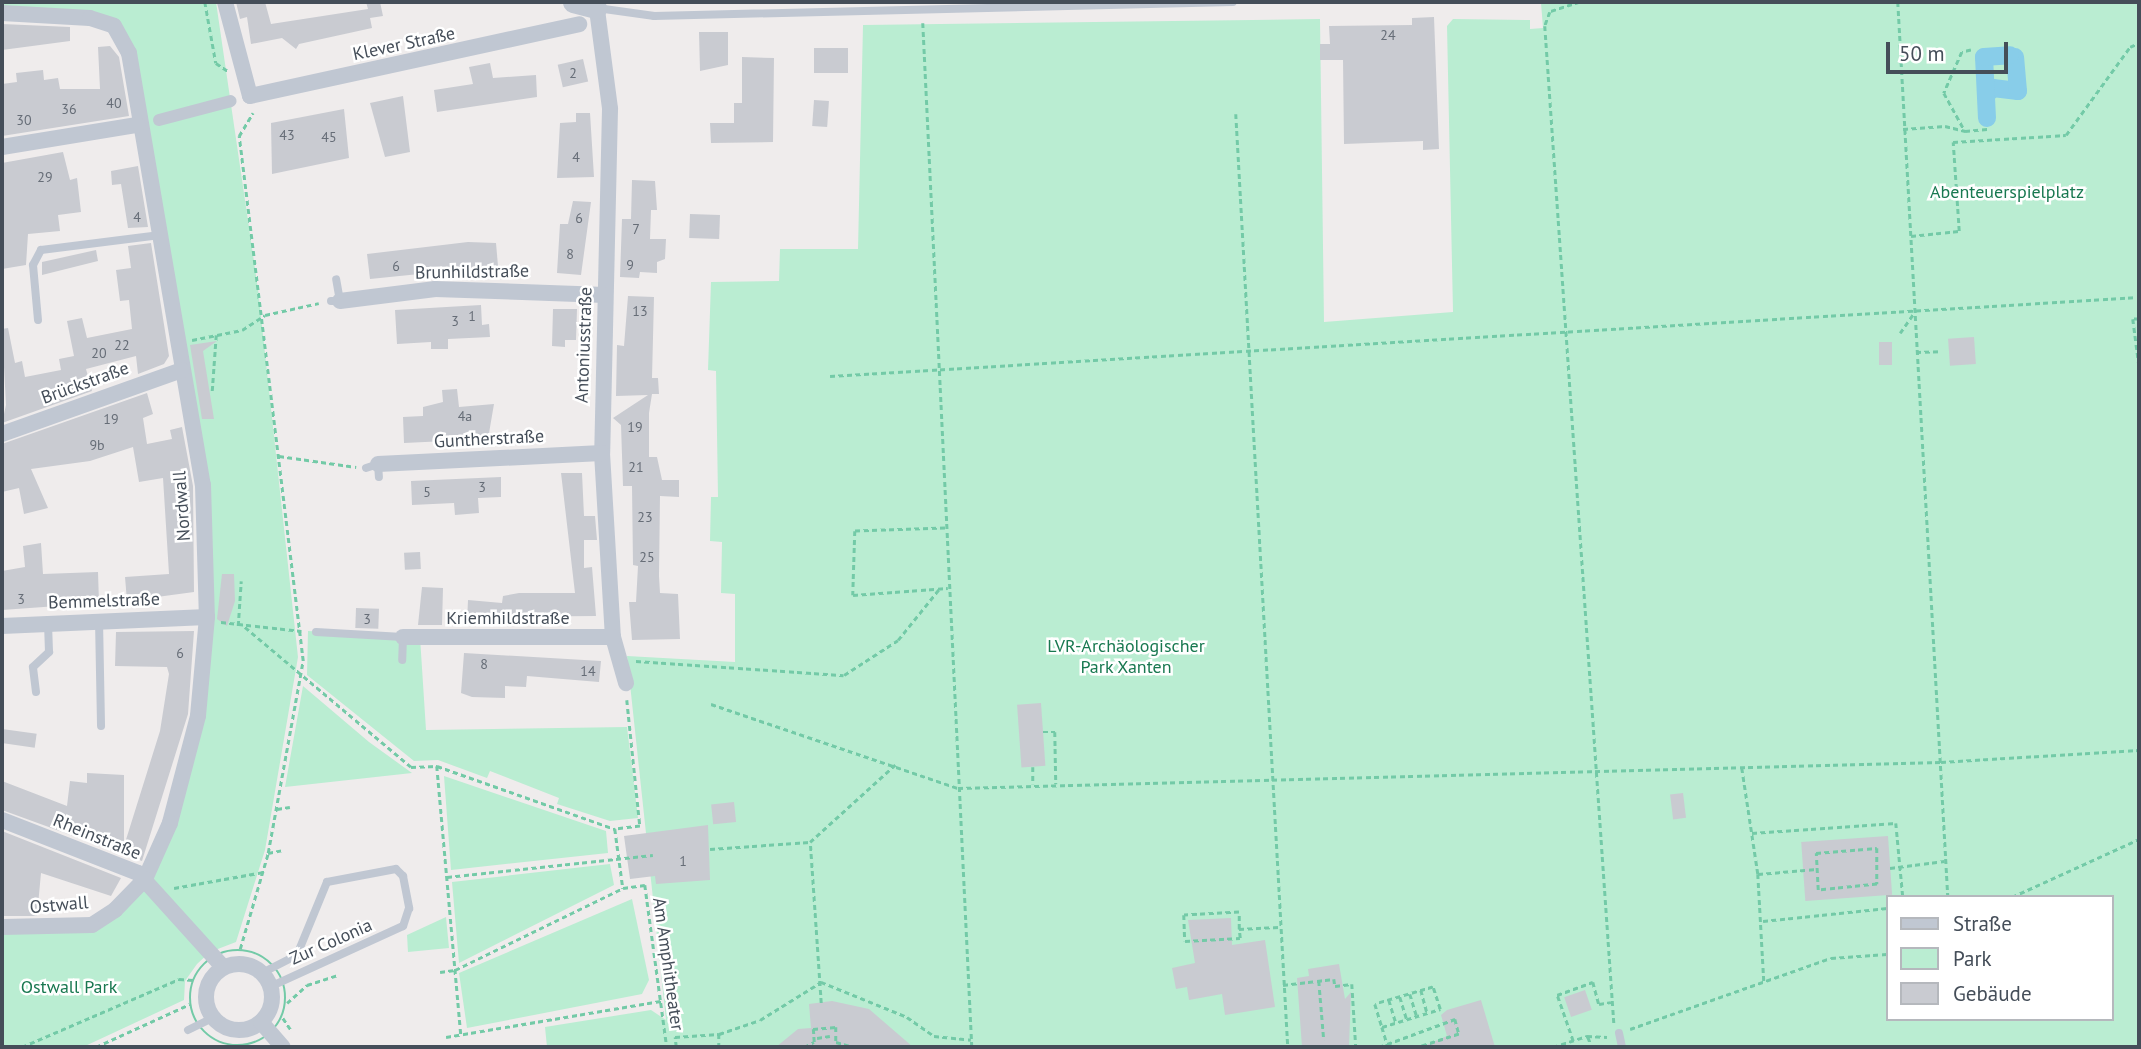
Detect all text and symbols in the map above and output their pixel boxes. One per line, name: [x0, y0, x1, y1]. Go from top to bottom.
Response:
street label: Klever Straße: [351, 23, 457, 65]
house number: 24: [1380, 27, 1396, 43]
scale bar: [1889, 28, 2011, 72]
text: 50 m: [1899, 40, 1945, 67]
house number: 2: [569, 65, 577, 81]
house number: 40: [106, 95, 122, 111]
house number: 36: [61, 101, 77, 117]
house number: 30: [16, 112, 32, 128]
house number: 43: [279, 127, 295, 143]
house number: 45: [321, 129, 337, 145]
house number: 4: [572, 149, 580, 165]
house number: 29: [37, 169, 53, 185]
park label: Abenteuerspielplatz: [1930, 181, 2084, 203]
house number: 4: [133, 209, 141, 225]
house number: 6: [575, 210, 583, 226]
house number: 7: [632, 221, 640, 237]
house number: 8: [566, 246, 574, 262]
house number: 9: [626, 257, 634, 273]
house number: 6: [392, 258, 400, 274]
street label: Brunhildstraße: [415, 260, 529, 284]
street label: Antoniusstraße: [571, 286, 597, 404]
house number: 13: [632, 303, 648, 319]
house number: 1: [468, 308, 476, 324]
house number: 3: [451, 313, 459, 329]
house number: 22: [114, 337, 130, 353]
house number: 20: [91, 345, 107, 361]
street label: Brückstraße: [38, 357, 132, 409]
house number: 4a: [458, 408, 472, 424]
house number: 19: [103, 411, 119, 427]
house number: 19: [627, 419, 643, 435]
street label: Guntherstraße: [433, 425, 545, 453]
house number: 9b: [89, 437, 105, 453]
house number: 21: [628, 459, 644, 475]
street label: Nordwall: [169, 470, 195, 542]
house number: 3: [478, 479, 486, 495]
house number: 5: [423, 484, 431, 500]
house number: 23: [637, 509, 653, 525]
house number: 25: [639, 549, 655, 565]
street label: Bemmelstraße: [48, 588, 160, 614]
house number: 3: [17, 591, 25, 607]
street label: Kriemhildstraße: [446, 607, 570, 629]
house number: 3: [363, 611, 371, 627]
park label: LVR-Archäologischer Park Xanten: [1047, 636, 1205, 678]
house number: 6: [176, 645, 184, 661]
house number: 8: [480, 656, 488, 672]
house number: 14: [580, 663, 596, 679]
street label: Rheinstraße: [50, 810, 144, 864]
house number: 1: [679, 853, 687, 869]
street label: Ostwall: [29, 892, 89, 918]
legend: [1885, 895, 2113, 1021]
street label: Am Amphitheater: [648, 896, 688, 1032]
text: Straße: [1953, 910, 2012, 937]
street label: Zur Colonia: [286, 914, 376, 970]
text: Park: [1953, 945, 1992, 972]
park label: Ostwall Park: [21, 976, 117, 998]
text: Gebäude: [1953, 980, 2032, 1007]

